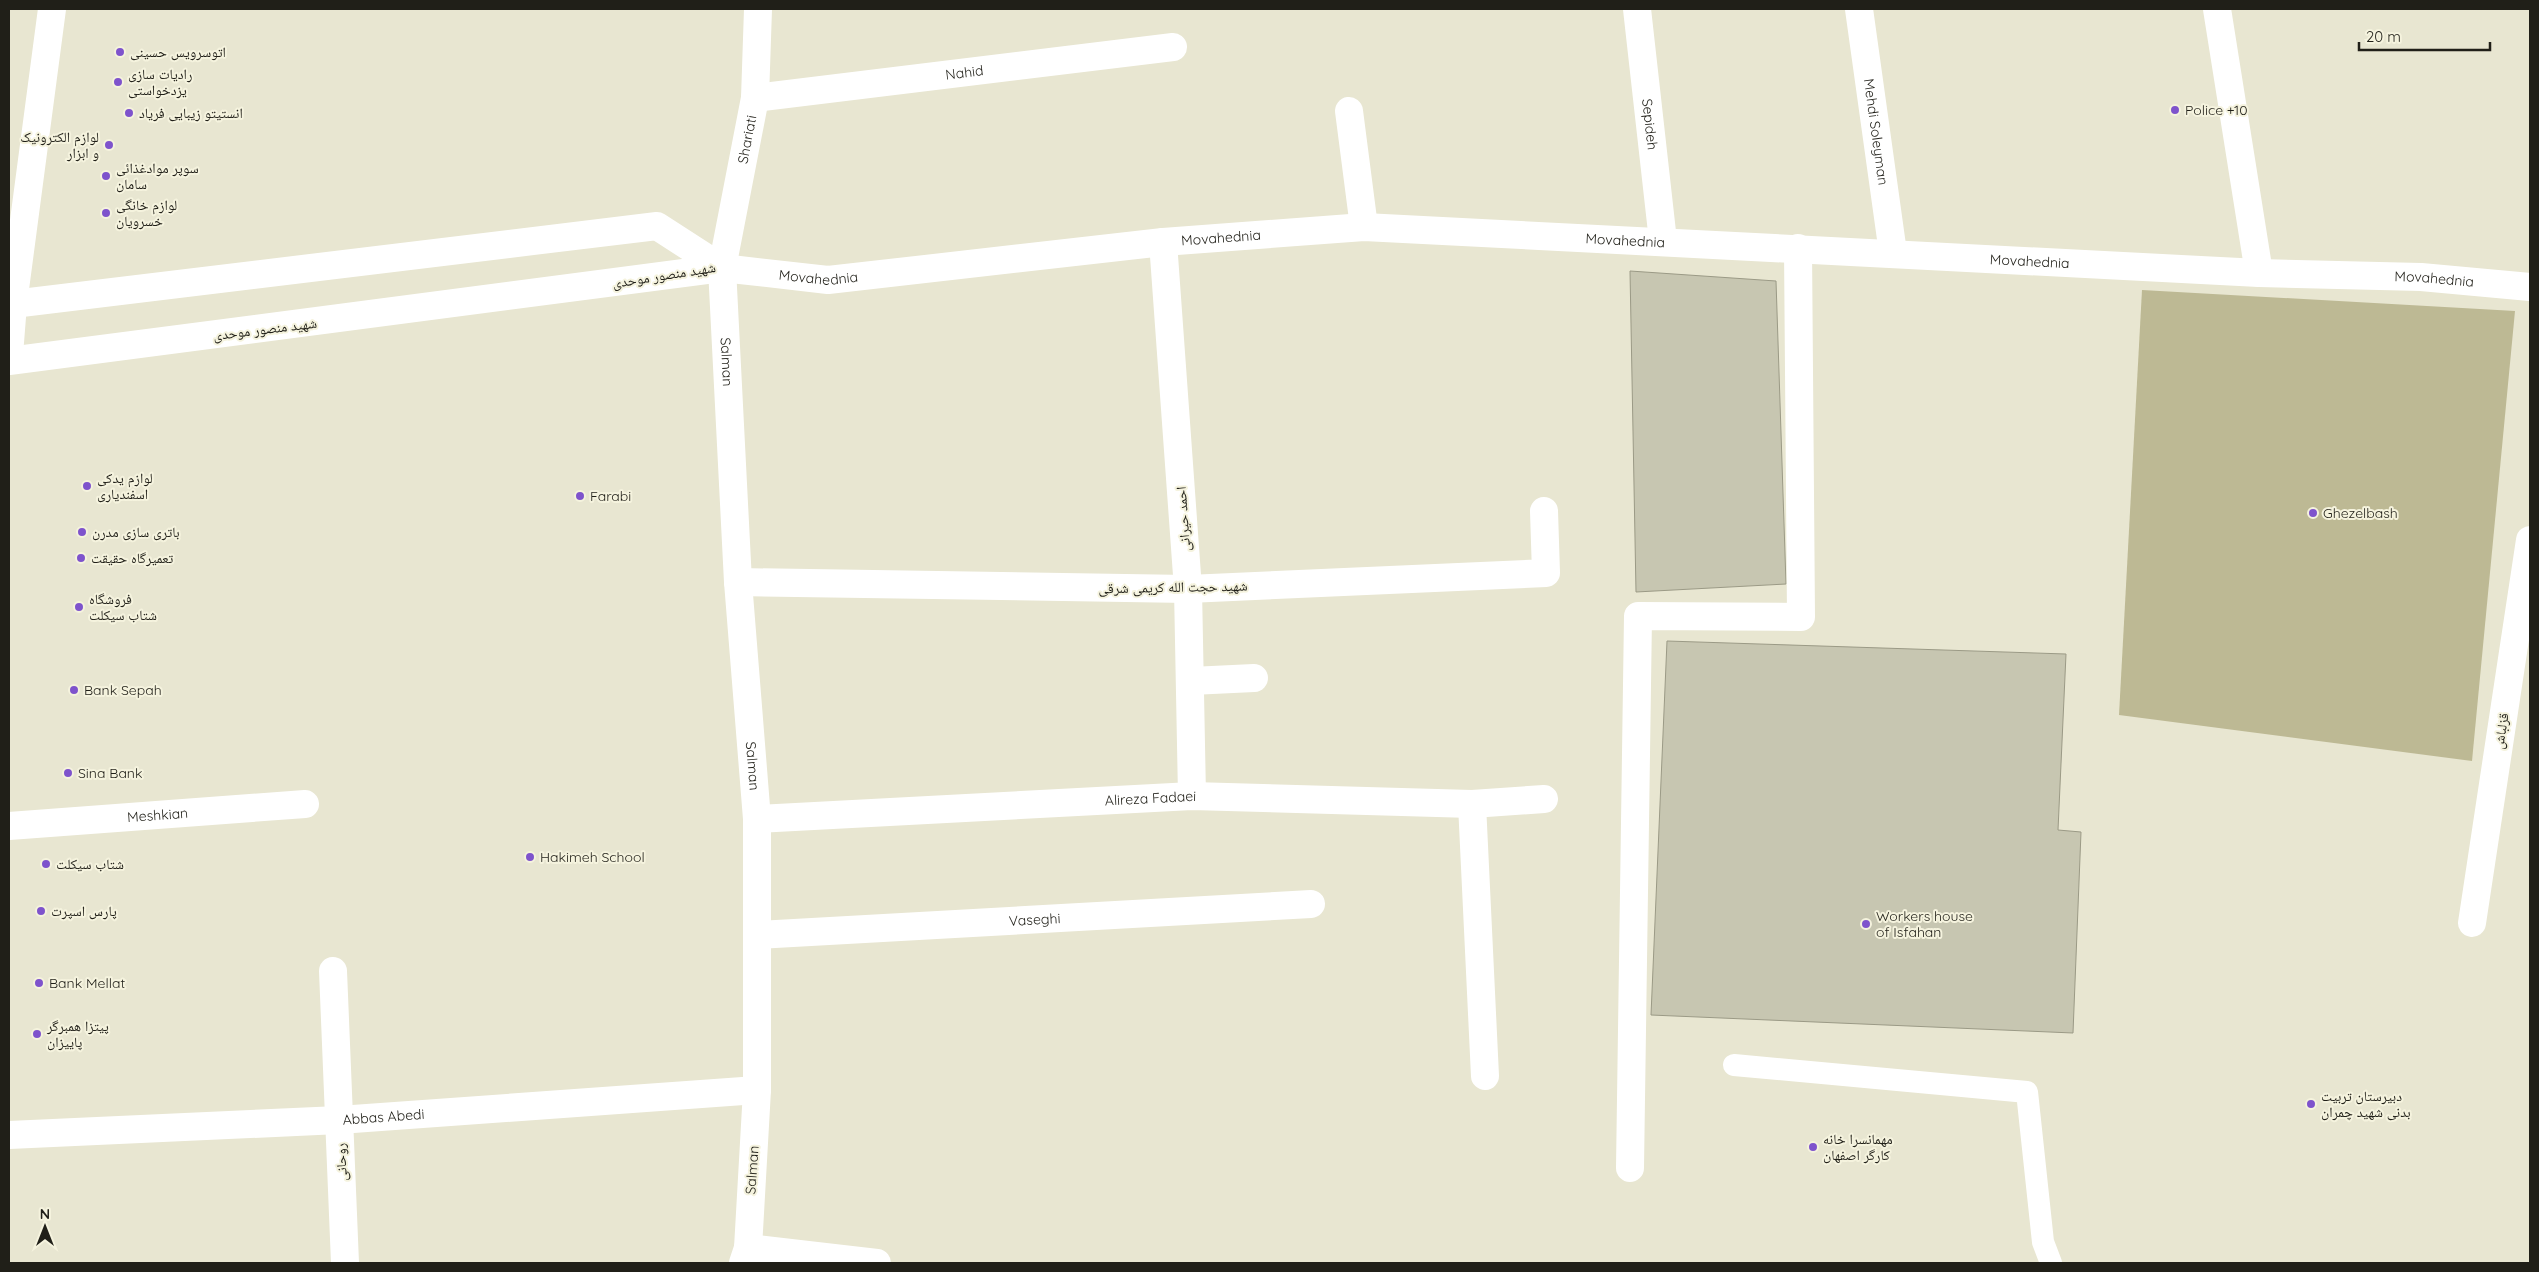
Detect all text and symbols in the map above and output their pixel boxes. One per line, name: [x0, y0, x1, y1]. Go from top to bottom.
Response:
scale bar: [2359, 20, 2490, 52]
text: 20 m: [2366, 27, 2401, 46]
place label: اتوسرویس حسینی: [130, 43, 226, 61]
marker: اتوسرویس حسینی: [114, 46, 126, 58]
street label: Nahid: [944, 61, 984, 84]
place label: رادیات سازی یزدخواستی: [128, 65, 192, 99]
marker: رادیات سازی یزدخواستی: [112, 76, 124, 88]
street label: Mehdi Soleyman: [1860, 77, 1892, 186]
street label: Sepideh: [1638, 98, 1662, 151]
place label: Police +10: [2185, 101, 2248, 119]
place label: انستیتو زیبایی فریاد: [139, 104, 243, 122]
marker: Police +10: [2169, 104, 2181, 116]
marker: انستیتو زیبایی فریاد: [123, 107, 135, 119]
street label: Shariati: [733, 114, 760, 165]
place label: لوازم الکترونیک و ابزار: [20, 128, 99, 162]
marker: لوازم الکترونیک و ابزار: [103, 139, 115, 151]
place label: سوپر موادغذائی سامان: [116, 159, 199, 193]
marker: سوپر موادغذائی سامان: [100, 170, 112, 182]
place label: لوازم خانگی خسرویان: [116, 196, 177, 230]
marker: لوازم خانگی خسرویان: [100, 207, 112, 219]
street label: Movahednia: [1181, 226, 1261, 250]
street label: Movahednia: [1585, 229, 1666, 251]
street label: Movahednia: [1989, 250, 2070, 272]
street label: شهید منصور موحدی: [611, 258, 717, 292]
street label: Movahednia: [778, 265, 859, 289]
street label: Movahednia: [2394, 267, 2475, 291]
street label: شهید منصور موحدی: [212, 314, 318, 344]
street label: Salman: [717, 337, 737, 387]
place label: لوازم یدکی اسفندیاری: [97, 469, 153, 503]
marker: لوازم یدکی اسفندیاری: [81, 480, 93, 492]
street label: احمد حیرانی: [1172, 486, 1194, 552]
place label: Farabi: [590, 487, 631, 505]
marker: Farabi: [574, 490, 586, 502]
place label: Ghezelbash: [2323, 504, 2398, 522]
marker: Ghezelbash: [2307, 507, 2319, 519]
place label: باتری سازی مدرن: [92, 523, 180, 541]
marker: باتری سازی مدرن: [76, 526, 88, 538]
place label: تعمیرگاه حقیقت: [91, 549, 173, 567]
marker: تعمیرگاه حقیقت: [75, 552, 87, 564]
street label: شهید حجت الله کریمی شرقی: [1098, 577, 1248, 597]
place label: فروشگاه شتاب سیکلت: [89, 590, 157, 624]
marker: فروشگاه شتاب سیکلت: [73, 601, 85, 613]
place label: Bank Sepah: [84, 681, 162, 699]
marker: Bank Sepah: [68, 684, 80, 696]
street label: قزلباش: [2489, 712, 2513, 750]
street label: Salman: [742, 741, 764, 791]
place label: Sina Bank: [78, 764, 142, 782]
marker: Sina Bank: [62, 767, 74, 779]
street label: Alireza Fadaei: [1104, 787, 1196, 810]
street label: Meshkian: [126, 804, 189, 826]
place label: Hakimeh School: [540, 848, 645, 866]
marker: Hakimeh School: [524, 851, 536, 863]
place label: شتاب سیکلت: [56, 855, 124, 873]
marker: شتاب سیکلت: [40, 858, 52, 870]
place label: پارس اسپرت: [51, 902, 117, 920]
marker: پارس اسپرت: [35, 905, 47, 917]
place label: Workers house of Isfahan: [1876, 907, 1973, 941]
street label: Vaseghi: [1008, 909, 1061, 930]
marker: Workers house of Isfahan: [1860, 918, 1872, 930]
place label: Bank Mellat: [49, 974, 125, 992]
marker: Bank Mellat: [33, 977, 45, 989]
place label: پیتزا همبرگر پاییزان: [46, 1017, 109, 1051]
marker: پیتزا همبرگر پاییزان: [31, 1028, 43, 1040]
place label: دبیرستان تربیت بدنی شهید چمران: [2321, 1087, 2411, 1121]
marker: دبیرستان تربیت بدنی شهید چمران: [2305, 1098, 2317, 1110]
street label: Abbas Abedi: [342, 1105, 425, 1129]
place label: مهمانسرا خانه کارگر اصفهان: [1823, 1130, 1893, 1164]
marker: مهمانسرا خانه کارگر اصفهان: [1807, 1141, 1819, 1153]
street label: روحانی: [331, 1143, 351, 1181]
street label: Salman: [741, 1145, 763, 1195]
north arrow: [20, 1202, 70, 1252]
text: N: [40, 1205, 50, 1223]

